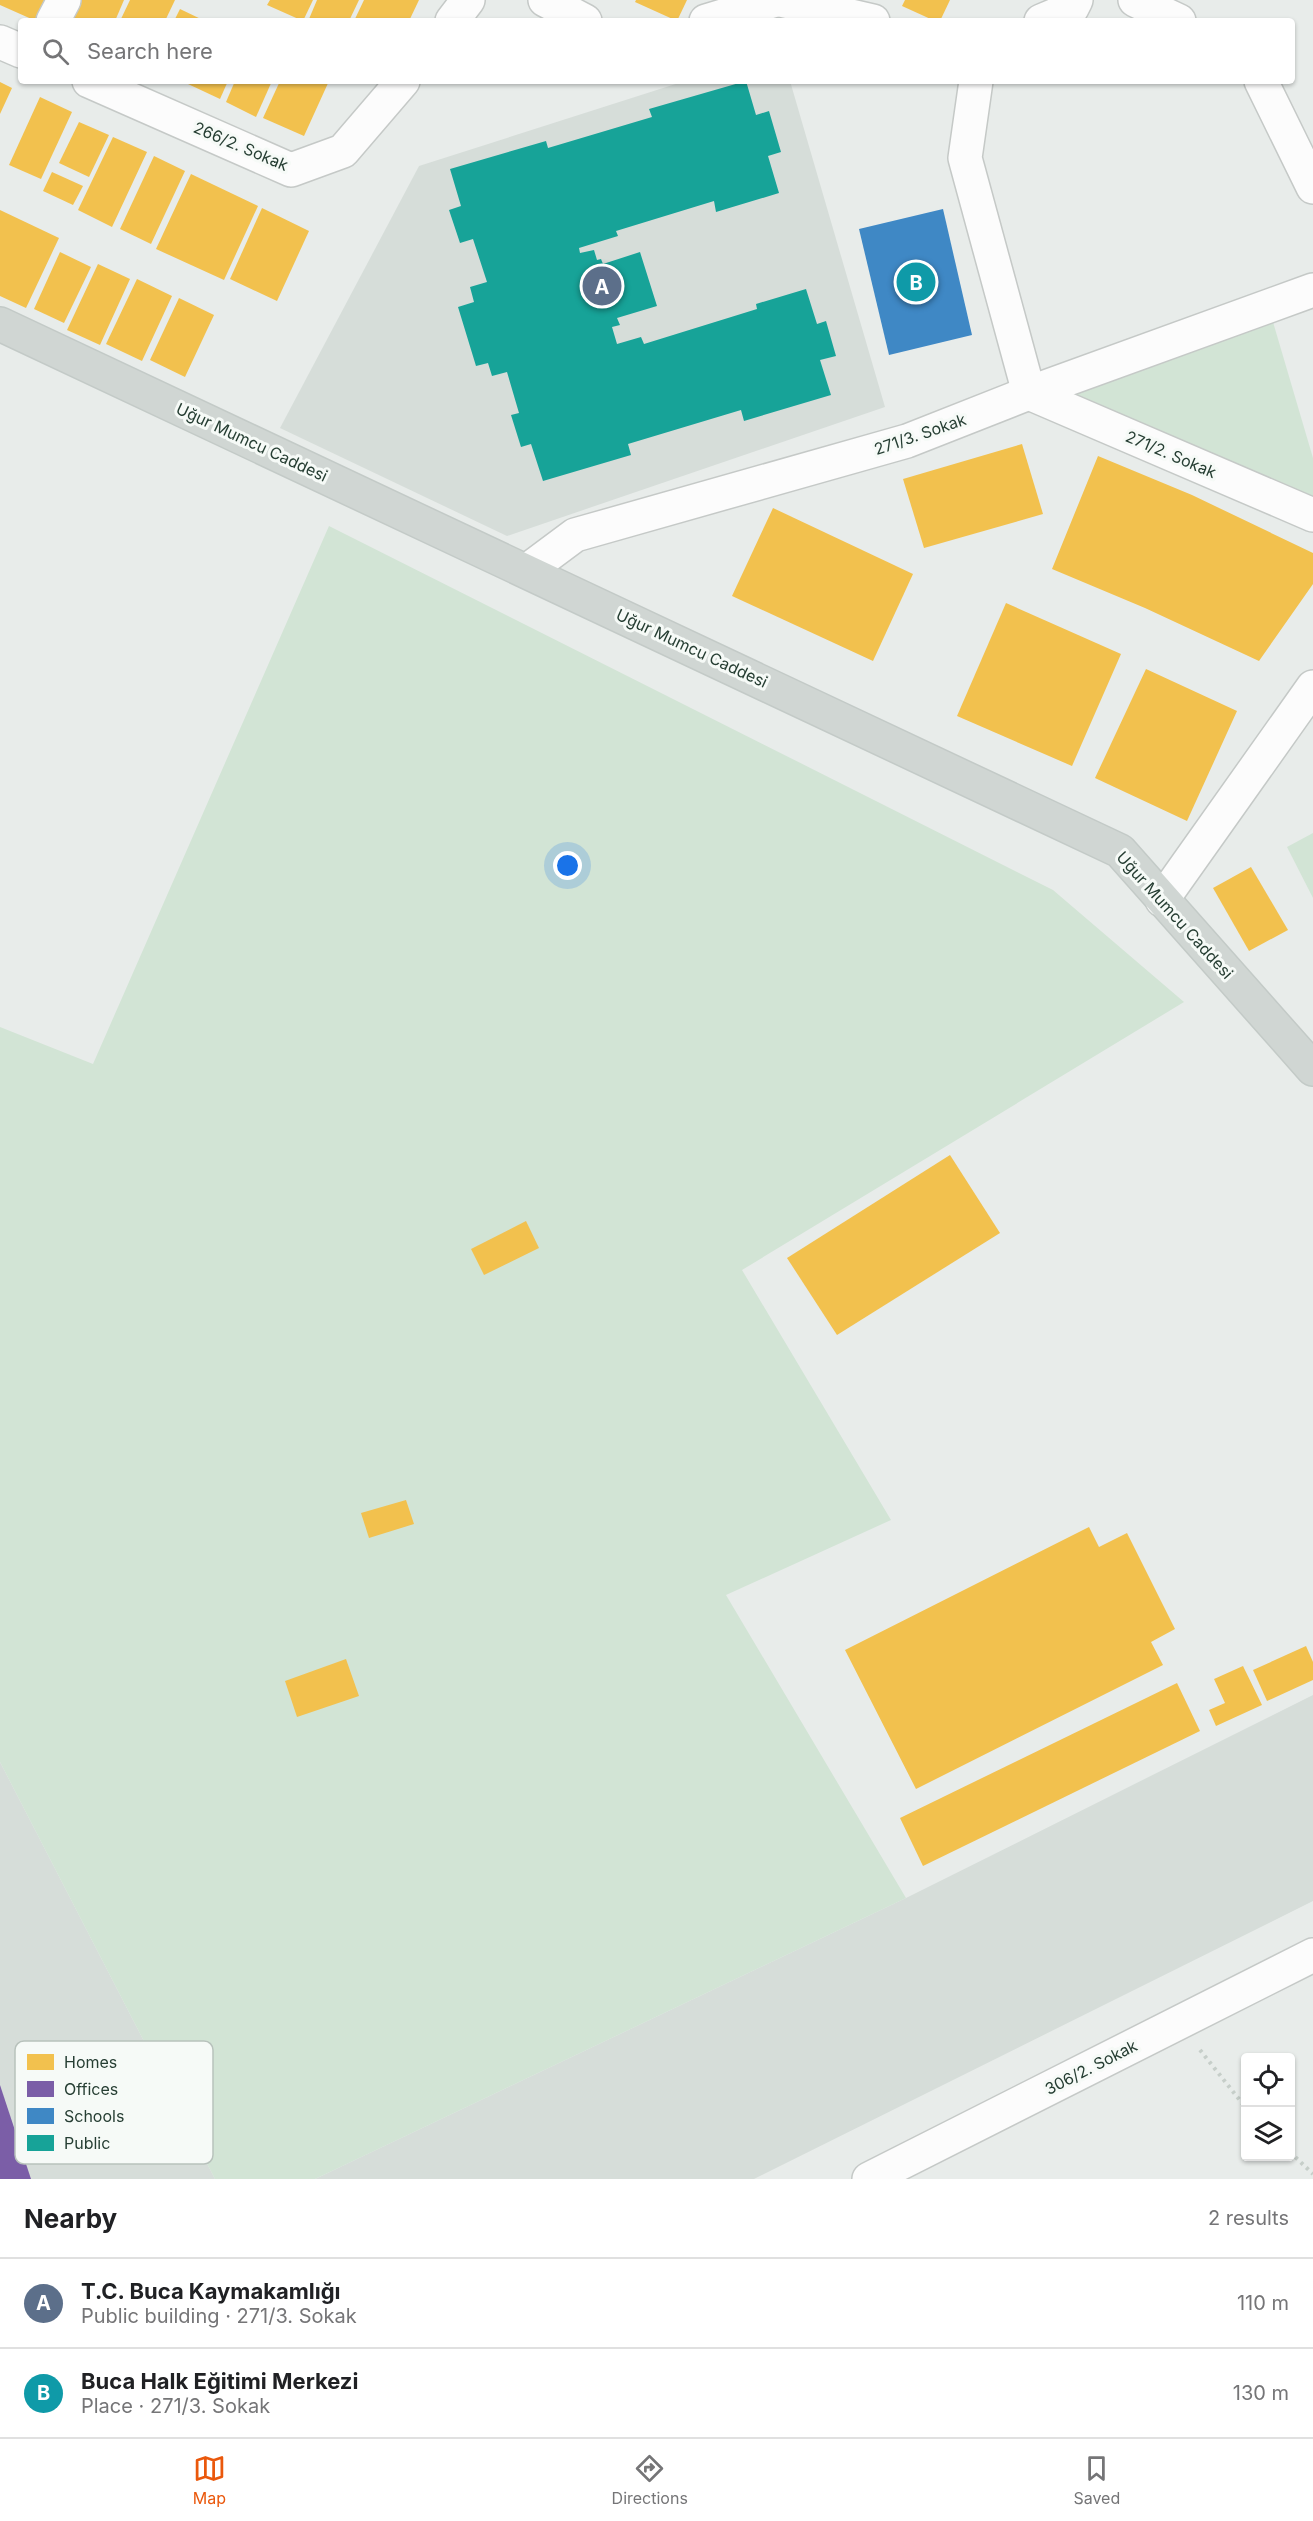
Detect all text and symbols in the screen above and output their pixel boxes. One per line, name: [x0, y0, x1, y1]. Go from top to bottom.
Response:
search box: [18, 18, 1295, 84]
icon: search: [39, 35, 72, 68]
text: Search here: [87, 38, 213, 64]
street label: 266/2. Sokak: [191, 117, 291, 175]
pin: B: [896, 260, 936, 304]
pin: A: [582, 264, 622, 308]
street label: Uğur Mumcu Caddesi: [173, 398, 331, 486]
street label: 271/3. Sokak: [871, 409, 969, 459]
street label: 271/2. Sokak: [1123, 426, 1219, 482]
street label: Uğur Mumcu Caddesi: [613, 604, 771, 692]
street label: Uğur Mumcu Caddesi: [1112, 847, 1238, 983]
your location: [553, 851, 582, 880]
street label: 306/2. Sokak: [1041, 2035, 1141, 2099]
legend: [15, 2041, 213, 2164]
text: Homes: [64, 2052, 117, 2072]
map controls: [1241, 2053, 1295, 2161]
button: locate: [1241, 2053, 1295, 2107]
text: Offices: [64, 2079, 118, 2099]
text: Schools: [64, 2106, 124, 2126]
button: layers: [1241, 2107, 1295, 2161]
text: Public: [64, 2133, 110, 2153]
text: Nearby: [24, 2203, 117, 2234]
text: 2 results: [1208, 2206, 1289, 2230]
text: T.C. Buca Kaymakamlığı: [81, 2278, 341, 2304]
text: A: [36, 2291, 51, 2315]
text: 110 m: [1237, 2291, 1289, 2315]
text: Public building · 271/3. Sokak: [81, 2304, 357, 2328]
text: Buca Halk Eğitimi Merkezi: [81, 2368, 358, 2394]
text: B: [37, 2381, 50, 2405]
text: 130 m: [1233, 2381, 1289, 2405]
text: Place · 271/3. Sokak: [81, 2394, 270, 2418]
tab: Map: [193, 2452, 226, 2508]
tab: Directions: [612, 2452, 688, 2508]
tab: Saved: [1073, 2452, 1120, 2508]

